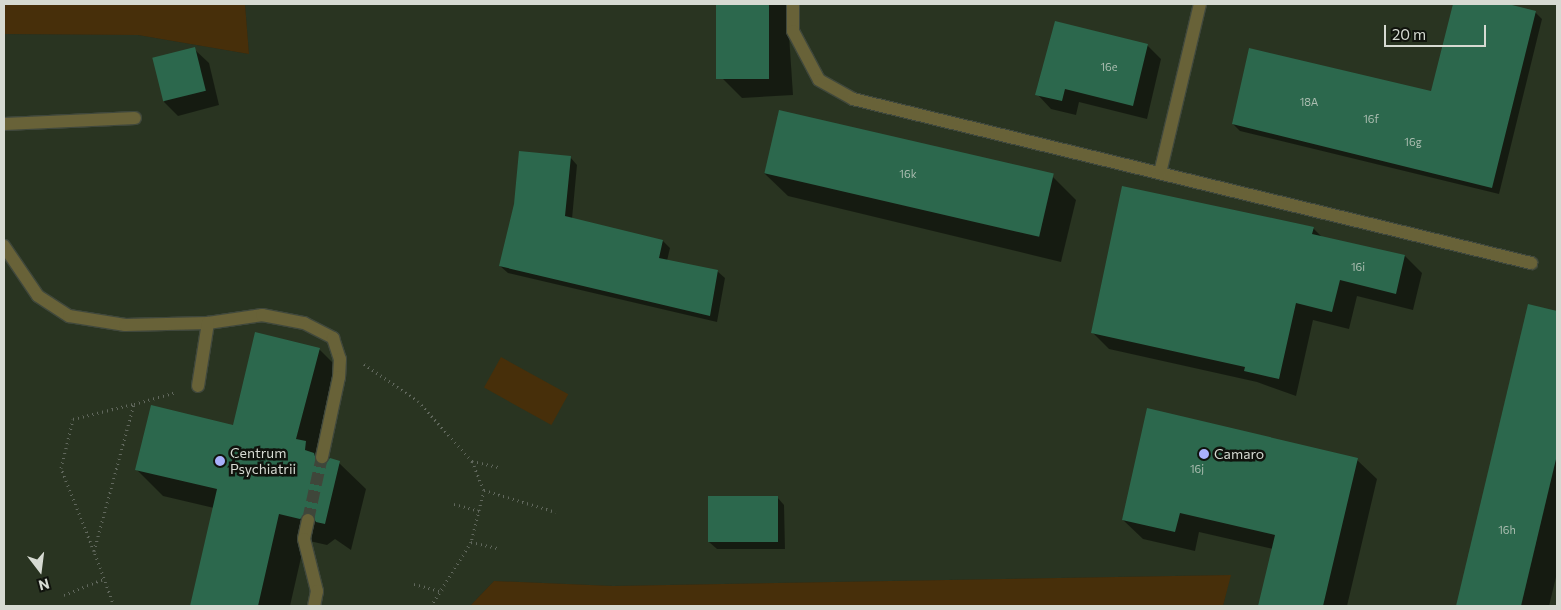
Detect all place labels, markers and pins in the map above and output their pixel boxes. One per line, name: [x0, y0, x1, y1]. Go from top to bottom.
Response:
place label: Centrum Psychiatrii: [230, 445, 296, 478]
place label: Camaro: [1214, 446, 1264, 462]
marker: Camaro: [1198, 448, 1210, 460]
marker: Centrum Psychiatrii: [214, 455, 226, 467]

